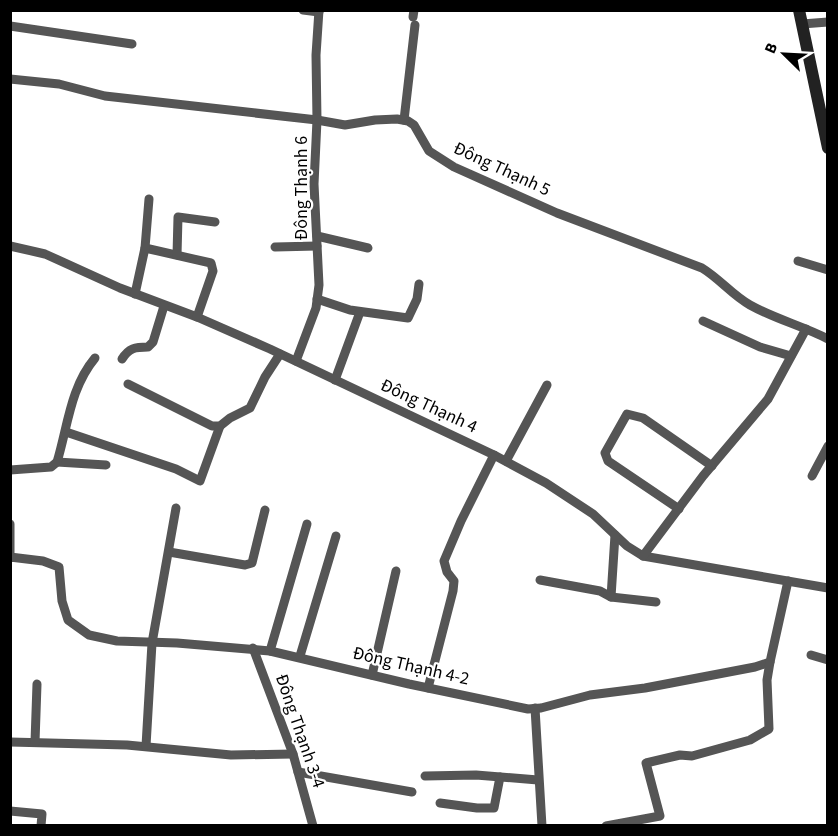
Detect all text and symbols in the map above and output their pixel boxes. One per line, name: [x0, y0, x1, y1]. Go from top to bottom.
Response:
north arrow: [754, 24, 814, 84]
text: B: [759, 39, 783, 57]
street label: Đông Thạnh 6: [289, 136, 314, 240]
street label: Đông Thạnh 5: [449, 136, 555, 202]
street label: Đông Thạnh 4: [376, 373, 482, 439]
street label: Đông Thạnh 4-2: [350, 640, 472, 692]
street label: Đông Thạnh 3-4: [269, 671, 331, 791]

